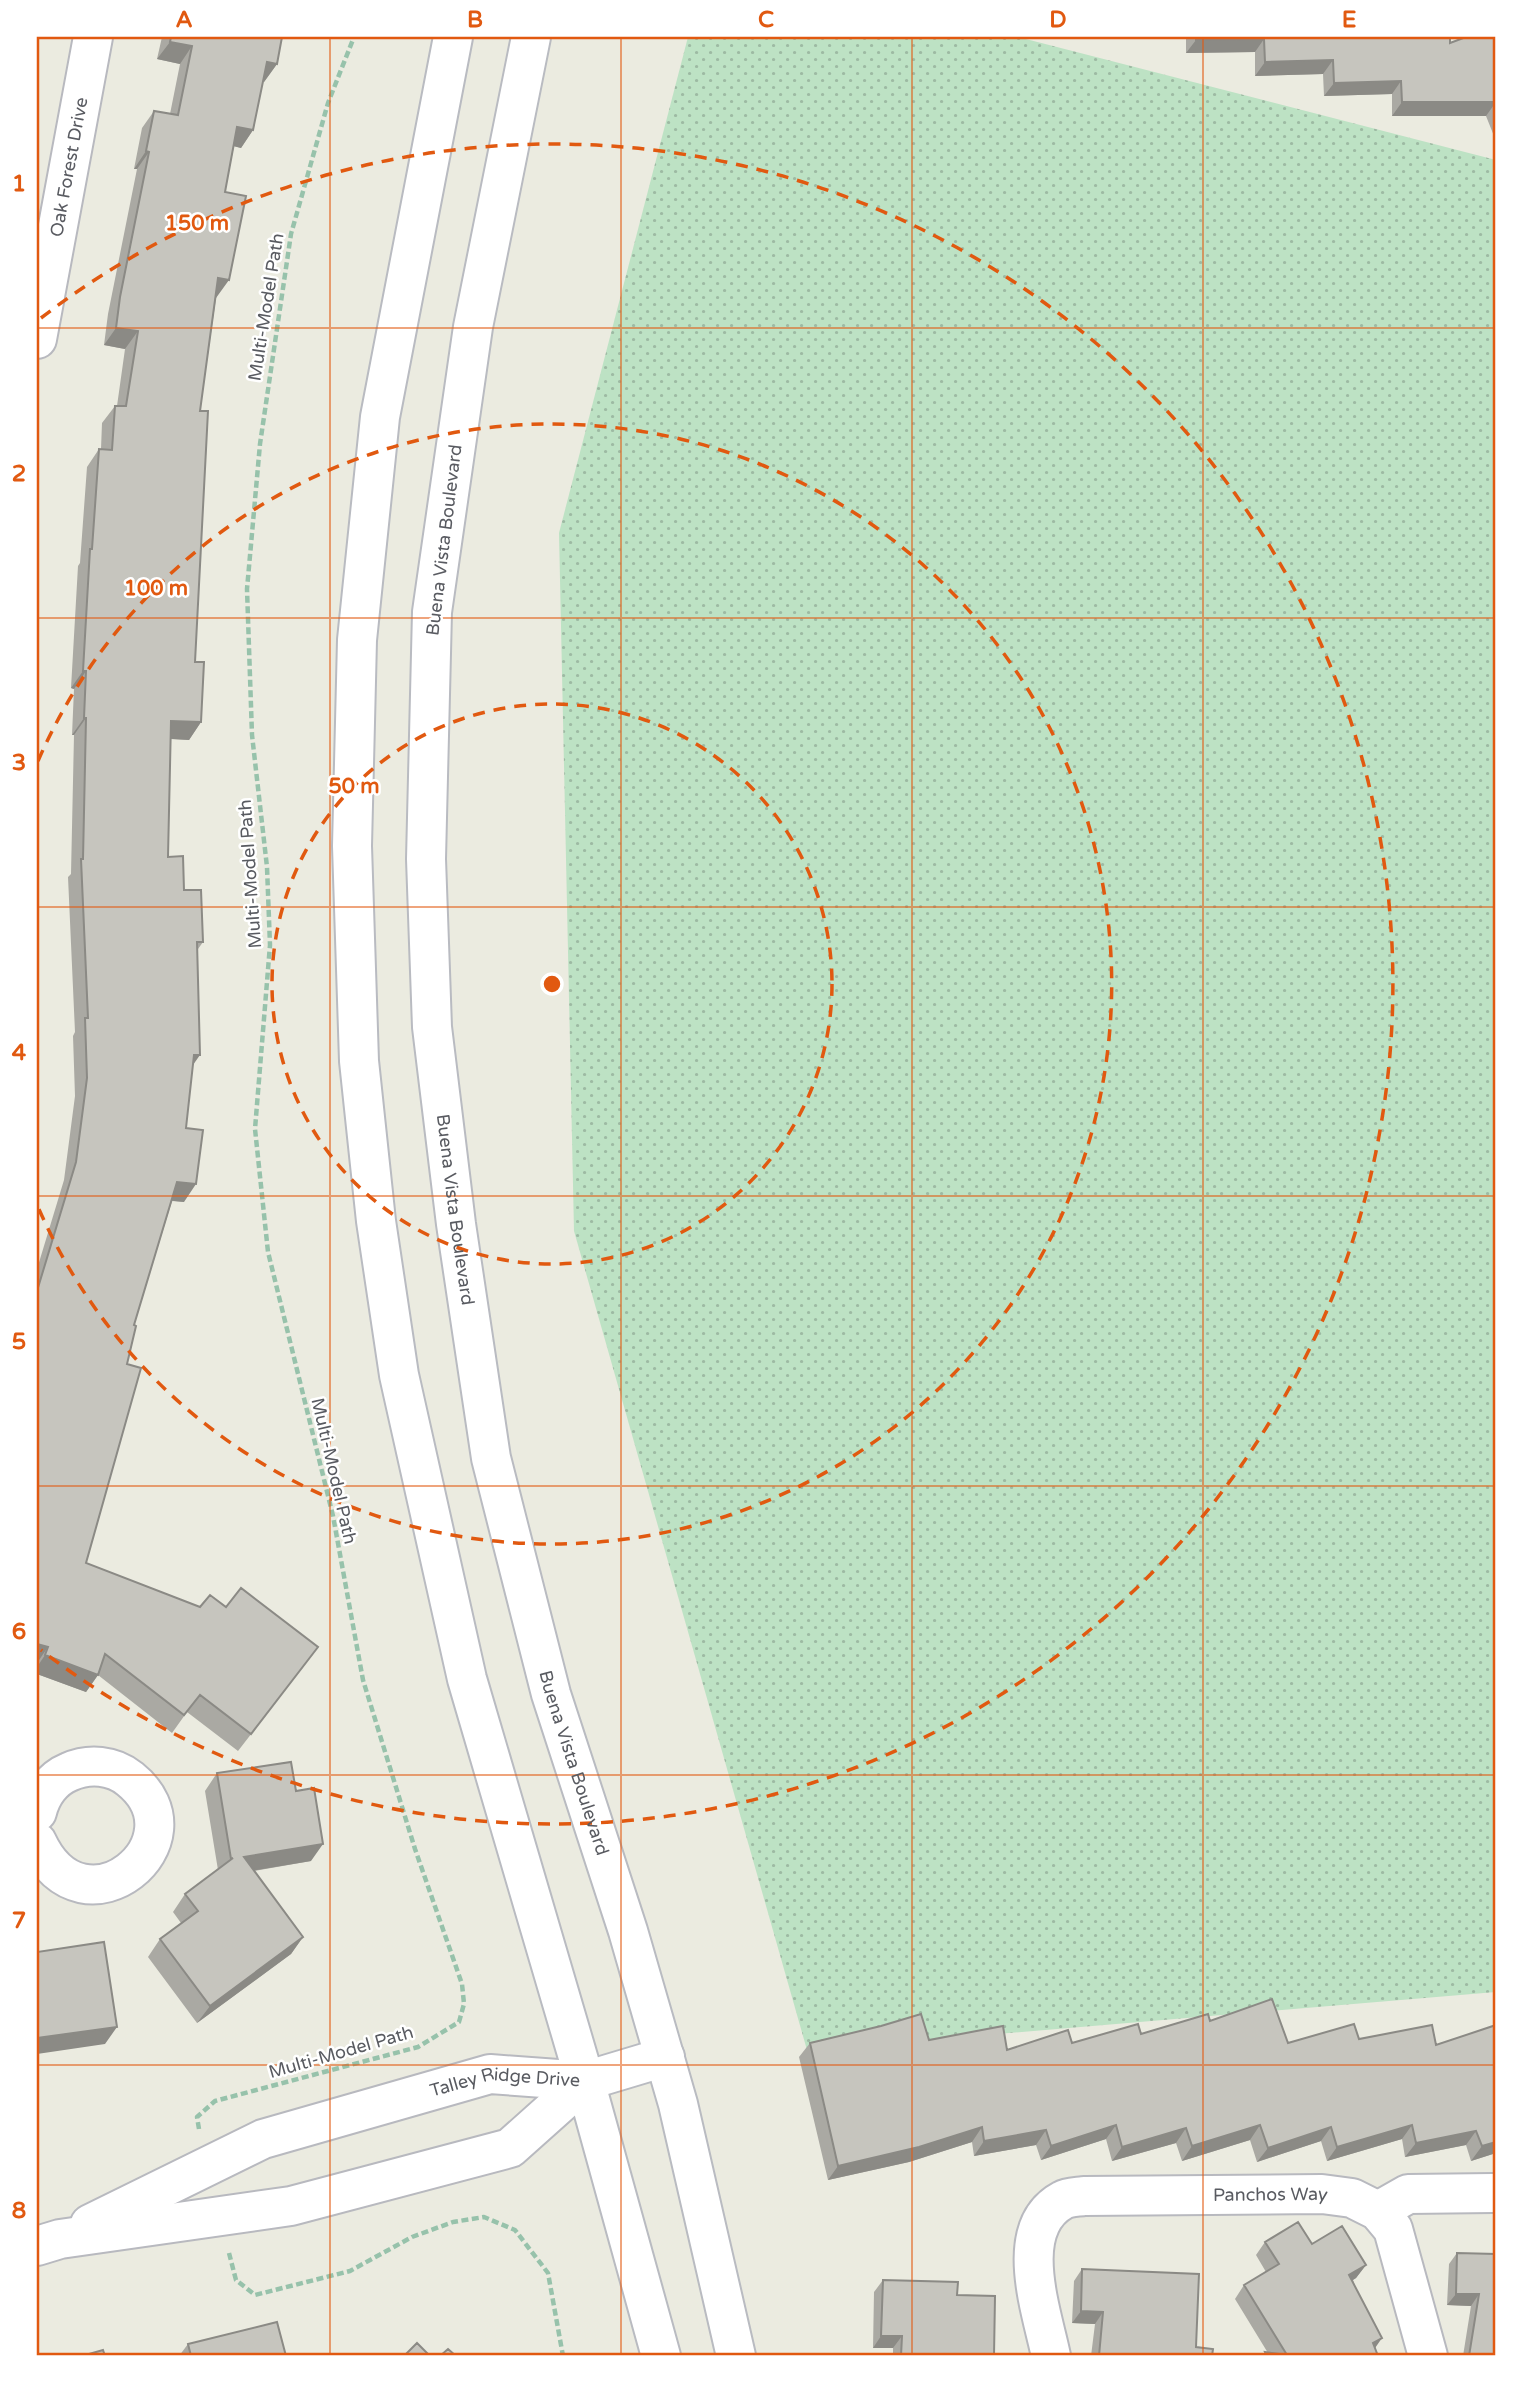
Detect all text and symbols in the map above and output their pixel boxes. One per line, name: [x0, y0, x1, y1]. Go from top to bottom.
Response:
text: A: [175, 6, 193, 34]
text: B: [467, 6, 483, 34]
text: C: [758, 6, 774, 34]
text: D: [1049, 6, 1067, 34]
text: E: [1342, 6, 1356, 34]
street label: Oak Forest Drive: [45, 95, 93, 239]
text: 1: [12, 170, 26, 198]
text: 150 m: [165, 211, 229, 236]
street label: Multi-Model Path: [243, 231, 289, 383]
street label: Buena Vista Boulevard: [421, 443, 467, 637]
text: 2: [12, 460, 26, 488]
text: 100 m: [124, 576, 188, 601]
text: 3: [12, 749, 26, 777]
text: 50 m: [328, 774, 380, 799]
street label: Multi-Model Path: [234, 799, 266, 949]
centre of rings: [540, 972, 564, 996]
text: 4: [12, 1039, 27, 1067]
street label: Buena Vista Boulevard: [432, 1113, 479, 1307]
text: 5: [12, 1328, 26, 1356]
street label: Multi-Model Path: [306, 1396, 362, 1546]
text: 6: [12, 1618, 26, 1646]
street label: Buena Vista Boulevard: [534, 1668, 614, 1858]
text: 7: [12, 1907, 26, 1935]
street label: Multi-Model Path: [266, 2021, 416, 2083]
street label: Talley Ridge Drive: [427, 2062, 581, 2102]
street label: Panchos Way: [1213, 2183, 1329, 2206]
text: 8: [12, 2197, 26, 2225]

